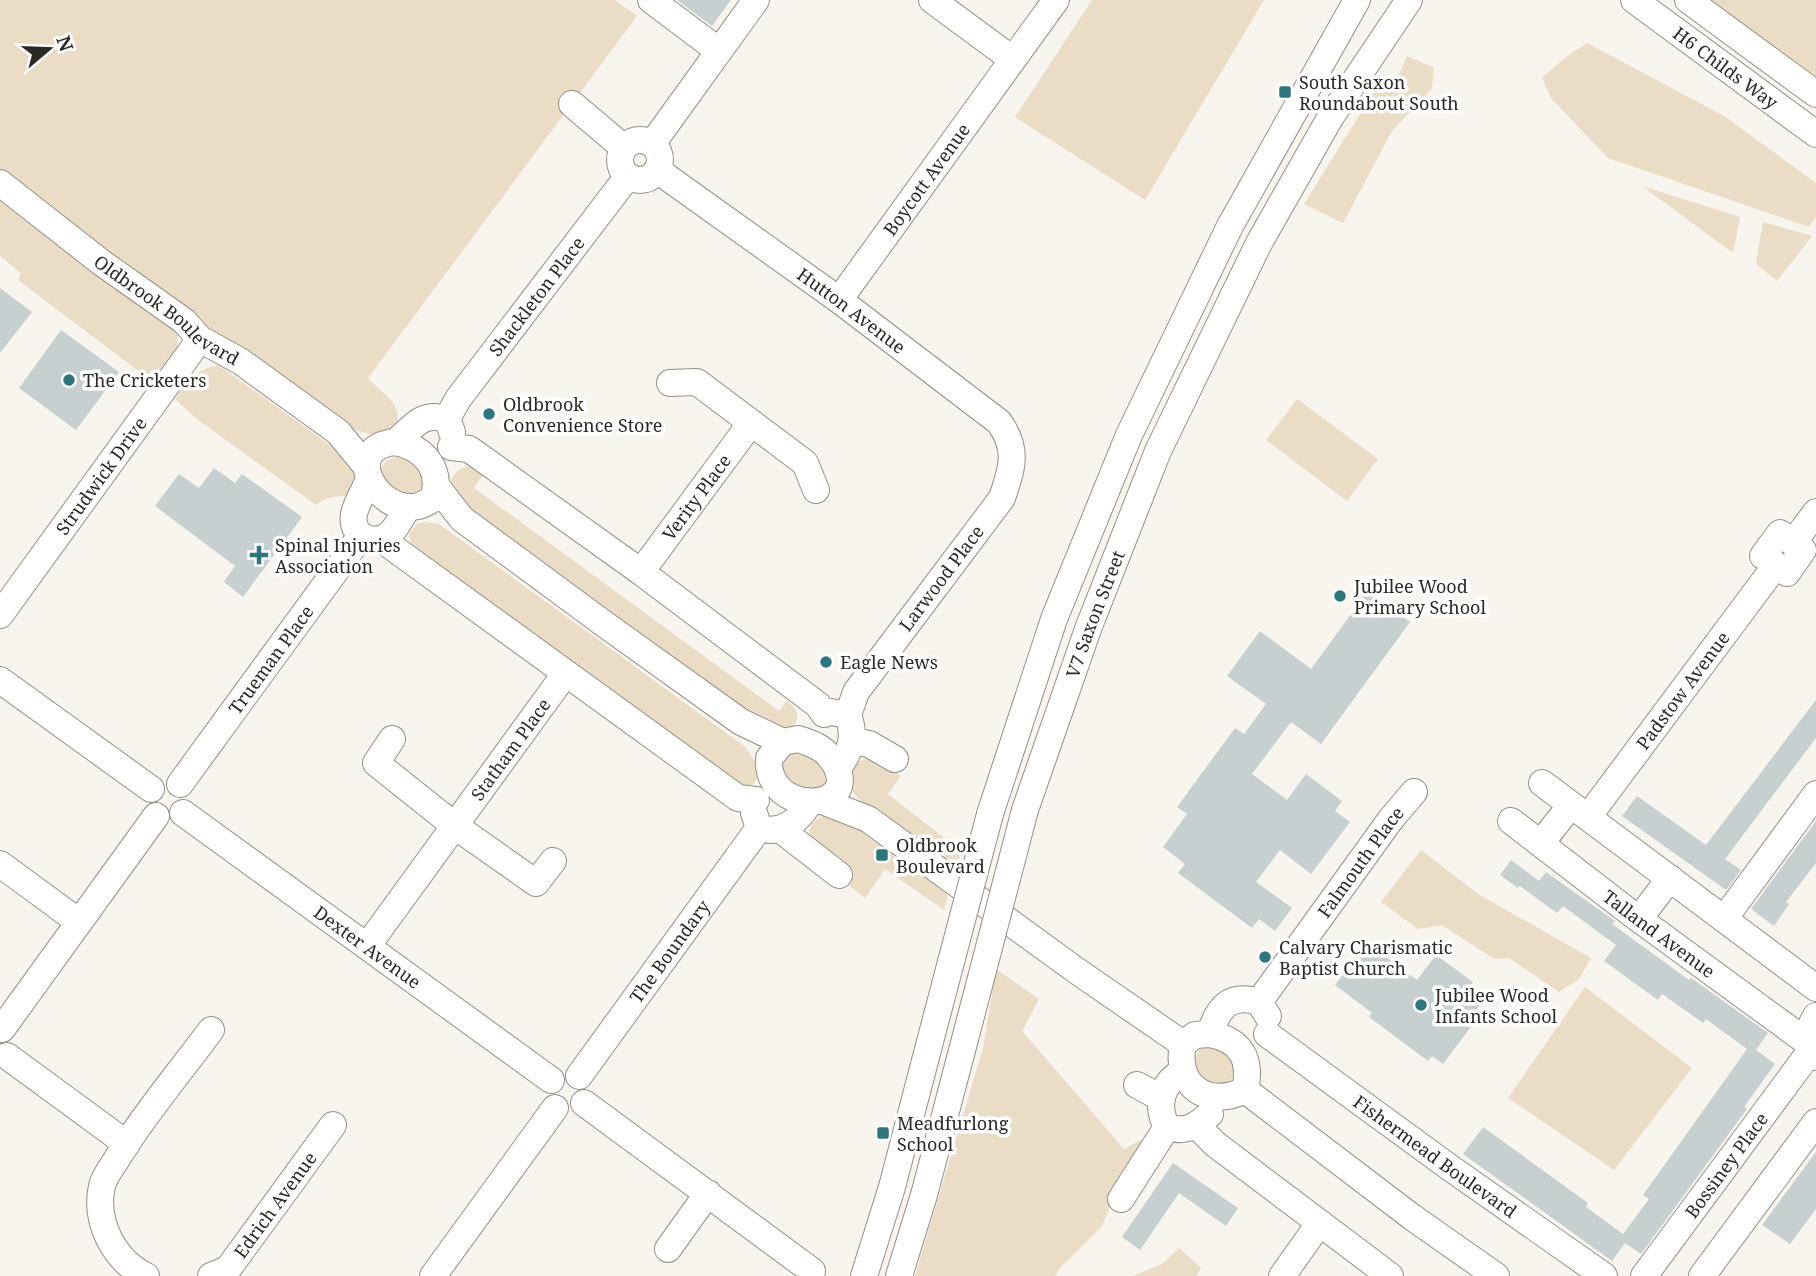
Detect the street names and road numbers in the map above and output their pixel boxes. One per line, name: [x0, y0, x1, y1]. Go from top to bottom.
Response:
street label: H6 Childs Way: [1669, 21, 1784, 115]
street label: Boycott Avenue: [878, 118, 975, 240]
street label: Shackleton Place: [483, 232, 590, 361]
street label: Oldbrook Boulevard: [89, 249, 244, 370]
street label: Hutton Avenue: [793, 262, 911, 359]
street label: Strudwick Drive: [50, 412, 152, 539]
street label: Verity Place: [657, 449, 736, 545]
street label: Larwood Place: [893, 520, 989, 636]
street label: V7 Saxon Street: [1060, 547, 1130, 681]
street label: Trueman Place: [223, 600, 319, 719]
street label: Padstow Avenue: [1631, 626, 1734, 754]
street label: Statham Place: [465, 693, 556, 805]
street label: Falmouth Place: [1312, 801, 1409, 922]
street label: Talland Avenue: [1598, 884, 1720, 983]
street label: The Boundary: [624, 894, 715, 1008]
street label: Dexter Avenue: [309, 900, 426, 994]
street label: Fishermead Boulevard: [1349, 1089, 1522, 1223]
street label: Bossiney Place: [1679, 1108, 1773, 1223]
street label: Edrich Avenue: [228, 1147, 322, 1263]

